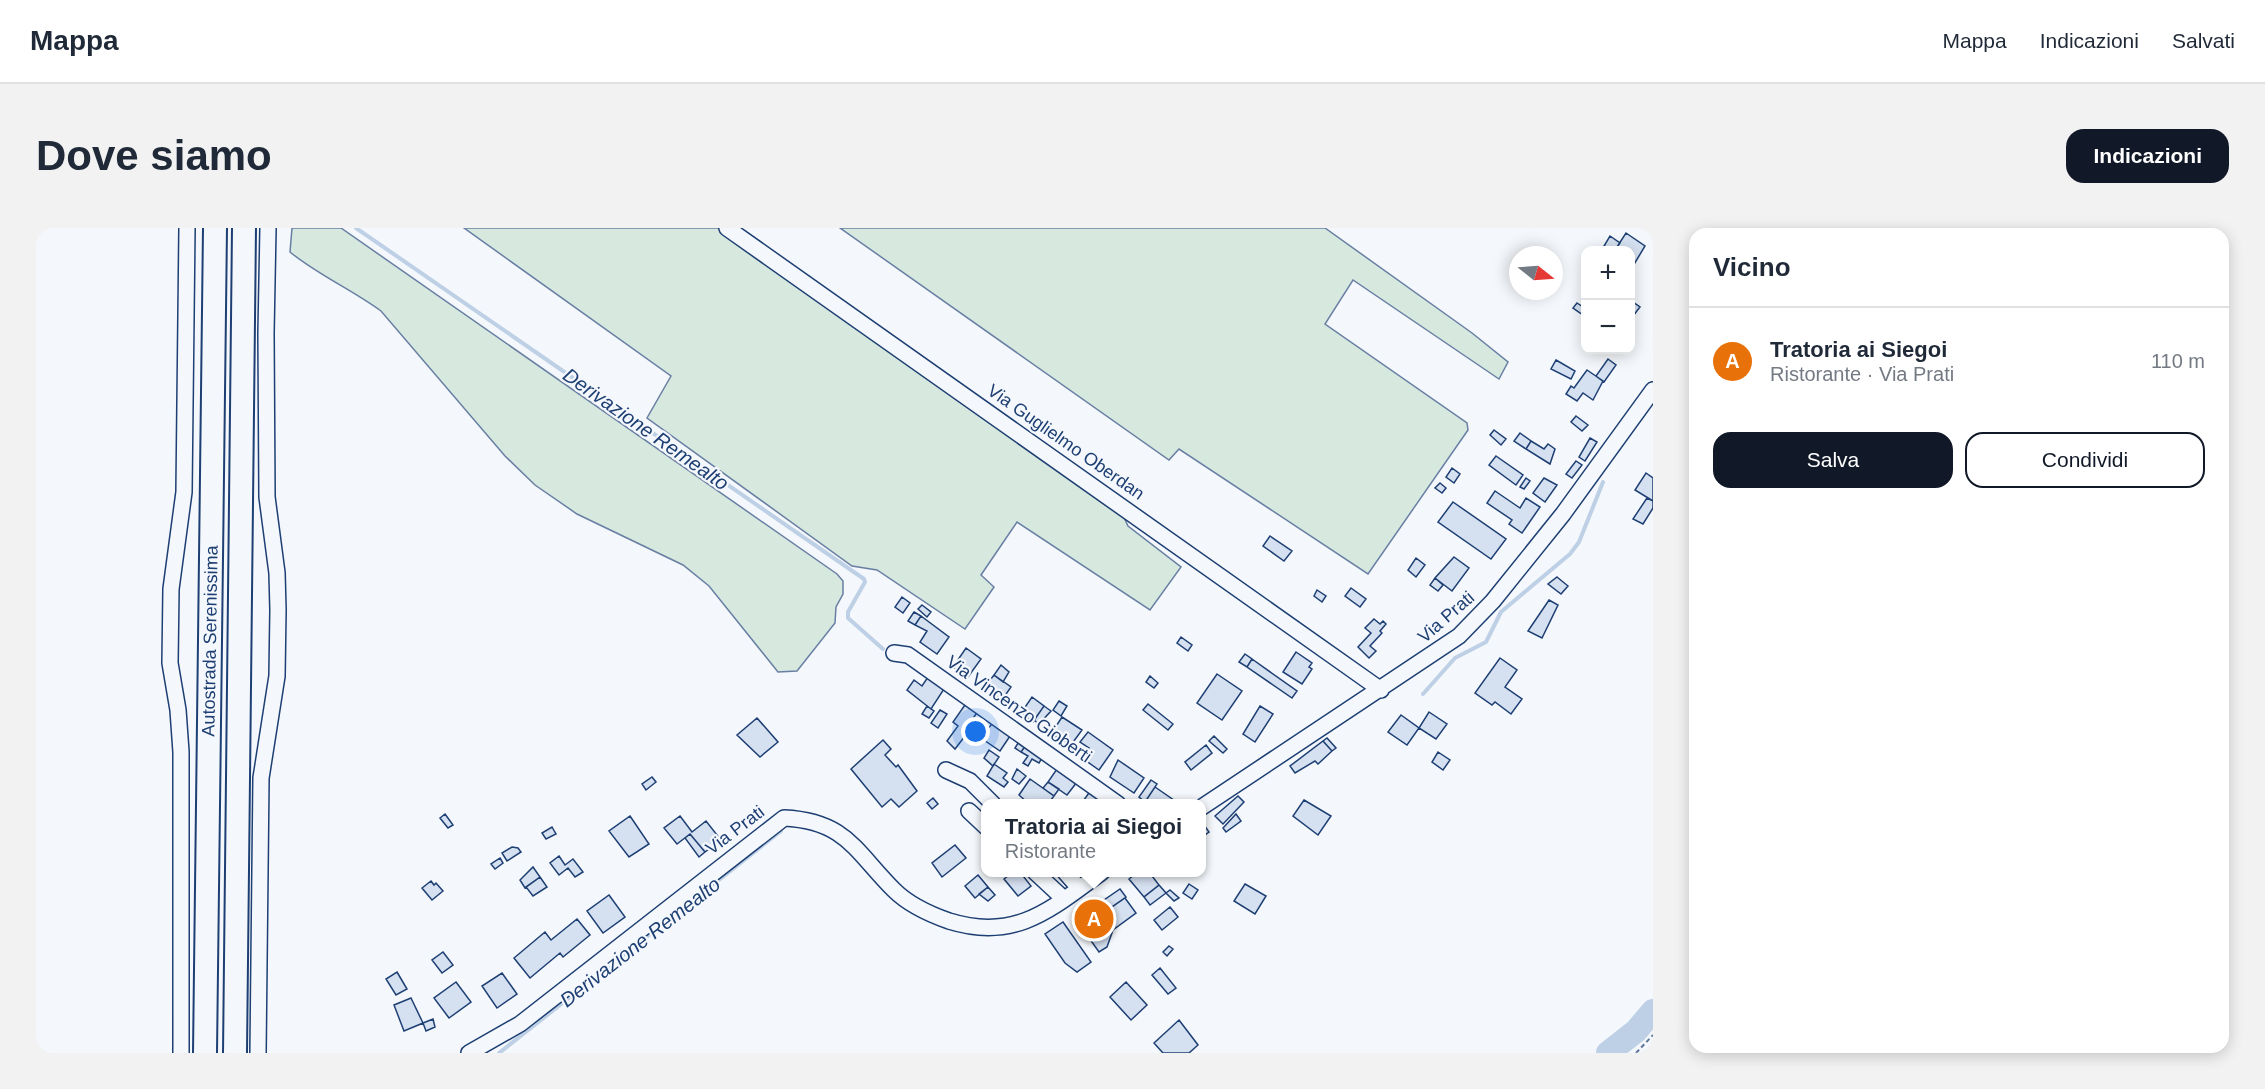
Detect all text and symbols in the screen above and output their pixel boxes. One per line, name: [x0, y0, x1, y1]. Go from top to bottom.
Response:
text: Mappa: [30, 25, 119, 56]
text: Mappa: [1943, 29, 2007, 52]
text: Indicazioni: [2040, 29, 2139, 52]
text: Salvati: [2172, 29, 2235, 52]
button: Indicazioni: [2066, 129, 2229, 183]
text: Dove siamo: [36, 132, 272, 179]
north arrow: [1509, 246, 1563, 300]
map controls: [1581, 246, 1635, 354]
button: +: [1581, 246, 1635, 300]
text: Vicino: [1713, 252, 1791, 282]
button: −: [1581, 300, 1635, 354]
text: Tratoria ai Siegoi: [1770, 337, 1947, 362]
text: A: [1725, 350, 1740, 372]
text: 110 m: [2151, 350, 2205, 372]
text: Ristorante · Via Prati: [1770, 363, 1954, 385]
water label: Derivazione Remealto: [559, 364, 733, 494]
street label: Via Guglielmo Oberdan: [984, 380, 1148, 504]
button: Salva: [1713, 432, 1953, 488]
button: Condividi: [1965, 432, 2205, 488]
street label: Autostrada Serenissima: [198, 544, 222, 737]
street label: Via Prati: [1414, 587, 1478, 647]
street label: Via Vincenzo Gioberti: [943, 651, 1095, 767]
your location: [961, 717, 990, 746]
popup: [981, 799, 1206, 877]
street label: Via Prati: [702, 802, 768, 858]
text: Tratoria ai Siegoi: [1005, 814, 1182, 839]
text: Ristorante: [1005, 840, 1096, 862]
water label: Derivazione Remealto: [556, 873, 724, 1011]
pin: A: [1074, 896, 1114, 942]

